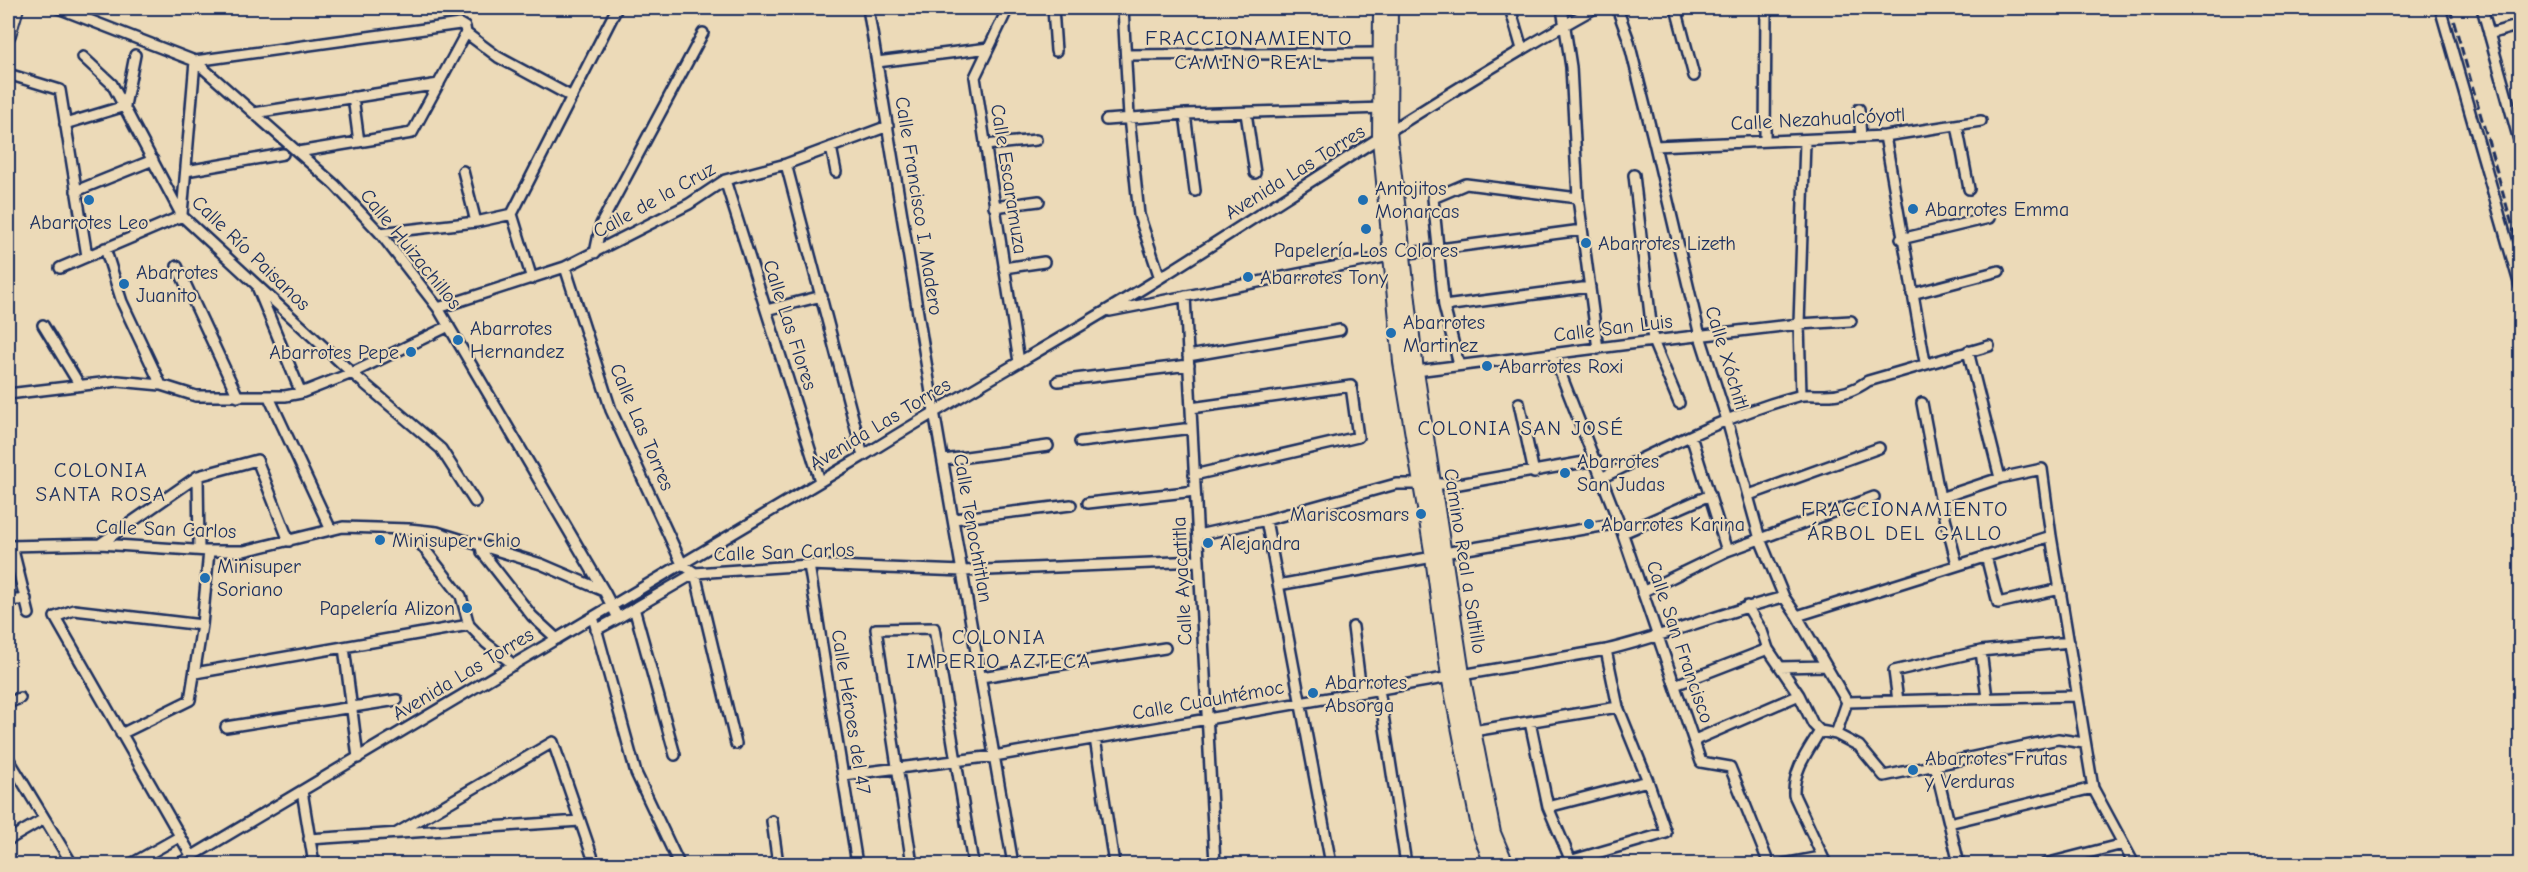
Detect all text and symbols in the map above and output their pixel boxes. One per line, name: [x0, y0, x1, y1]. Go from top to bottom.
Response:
district label: FRACCIONAMIENTO CAMINO REAL: [1145, 26, 1353, 74]
street label: Calle Francisco I. Madero: [890, 95, 948, 317]
street label: Calle Escaramuza: [986, 102, 1032, 256]
street label: Calle Nezahualcóyotl: [1730, 103, 1906, 135]
street label: Avenida Las Torres: [1221, 120, 1369, 224]
street label: Calle de la Cruz: [589, 157, 719, 243]
place label: Antojitos Monarcas: [1375, 177, 1459, 223]
street label: Calle Huizachillos: [355, 184, 467, 314]
street label: Calle Río Paisanos: [187, 191, 315, 315]
marker: Abarrotes Leo: [82, 193, 96, 207]
marker: Antojitos Monarcas: [1356, 193, 1370, 207]
place label: Abarrotes Emma: [1925, 198, 2069, 221]
marker: Abarrotes Emma: [1906, 202, 1920, 216]
place label: Abarrotes Leo: [30, 211, 149, 234]
marker: Papelería Los Colores: [1359, 222, 1373, 236]
place label: Abarrotes Lizeth: [1598, 232, 1736, 255]
marker: Abarrotes Lizeth: [1579, 236, 1593, 250]
place label: Papelería Los Colores: [1274, 239, 1458, 262]
street label: Calle Las Flores: [758, 257, 822, 393]
place label: Abarrotes Juanito: [136, 261, 218, 307]
place label: Abarrotes Tony: [1260, 266, 1388, 289]
marker: Abarrotes Tony: [1241, 270, 1255, 284]
marker: Abarrotes Juanito: [117, 277, 131, 291]
street label: Calle Xóchitl: [1700, 303, 1754, 413]
street label: Calle San Luis: [1552, 309, 1674, 347]
place label: Abarrotes Martinez: [1403, 311, 1485, 357]
place label: Abarrotes Hernandez: [470, 317, 564, 363]
marker: Abarrotes Martinez: [1384, 326, 1398, 340]
marker: Abarrotes Hernandez: [451, 333, 465, 347]
place label: Abarrotes Pepe: [269, 341, 399, 364]
marker: Abarrotes Pepe: [404, 345, 418, 359]
place label: Abarrotes Roxi: [1499, 355, 1624, 378]
marker: Abarrotes Roxi: [1480, 359, 1494, 373]
street label: Calle Las Torres: [605, 360, 679, 494]
street label: Avenida Las Torres: [805, 373, 955, 475]
district label: COLONIA SAN JOSÉ: [1418, 416, 1625, 440]
place label: Abarrotes San Judas: [1577, 450, 1665, 496]
street label: Calle Tenochtitlan: [949, 452, 997, 604]
district label: COLONIA SANTA ROSA: [36, 458, 166, 506]
marker: Abarrotes San Judas: [1558, 466, 1572, 480]
street label: Camino Real a Saltillo: [1439, 467, 1491, 655]
district label: FRACCIONAMIENTO ÁRBOL DEL GALLO: [1801, 497, 2009, 545]
place label: Mariscosmars: [1290, 503, 1409, 526]
marker: Mariscosmars: [1414, 507, 1428, 521]
place label: Abarrotes Karina: [1601, 513, 1745, 536]
street label: Calle San Carlos: [95, 515, 237, 543]
street label: Calle Ayacatitla: [1167, 516, 1197, 646]
marker: Abarrotes Karina: [1582, 517, 1596, 531]
place label: Minisuper Chio: [392, 529, 521, 552]
place label: Alejandra: [1220, 532, 1301, 555]
marker: Minisuper Chio: [373, 533, 387, 547]
marker: Alejandra: [1201, 536, 1215, 550]
street label: Calle San Carlos: [713, 538, 855, 566]
place label: Minisuper Soriano: [217, 555, 301, 601]
street label: Calle San Francisco: [1641, 558, 1719, 726]
marker: Minisuper Soriano: [198, 571, 212, 585]
place label: Papelería Alizon: [319, 597, 455, 620]
marker: Papelería Alizon: [460, 601, 474, 615]
street label: Avenida Las Torres: [388, 623, 538, 725]
district label: COLONIA IMPERIO AZTECA: [907, 625, 1091, 673]
street label: Calle Héroes del 47: [827, 628, 875, 797]
place label: Abarrotes Absorga: [1325, 671, 1407, 717]
street label: Calle Cuauhtémoc: [1130, 675, 1286, 725]
marker: Abarrotes Absorga: [1306, 686, 1320, 700]
place label: Abarrotes Frutas y Verduras: [1924, 747, 2067, 793]
marker: Abarrotes Frutas y Verduras: [1906, 763, 1920, 777]

